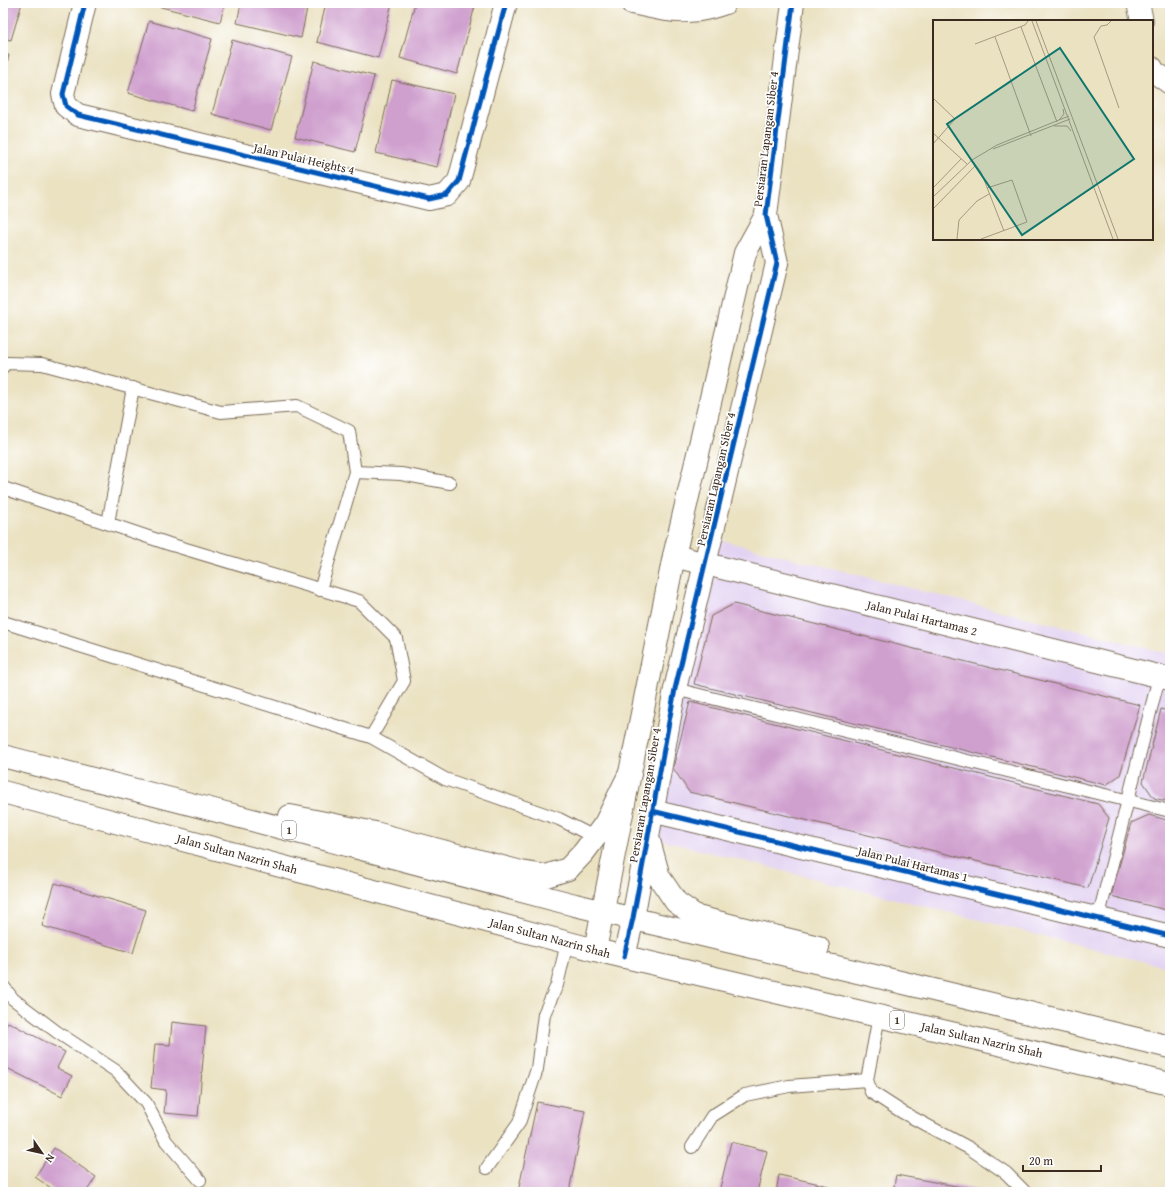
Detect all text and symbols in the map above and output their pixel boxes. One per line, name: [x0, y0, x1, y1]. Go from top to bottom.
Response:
inset map: [933, 20, 1153, 240]
street label: Persiaran Lapangan Siber 4: [749, 70, 782, 208]
street label: Jalan Pulai Heights 4: [250, 138, 356, 178]
street label: Persiaran Lapangan Siber 4: [692, 410, 739, 547]
street label: Jalan Pulai Hartamas 2: [863, 595, 979, 639]
street label: Persiaran Lapangan Siber 4: [624, 726, 665, 864]
road number: 1: [282, 821, 296, 839]
street label: Jalan Sultan Nazrin Shah: [173, 829, 300, 878]
street label: Jalan Pulai Hartamas 1: [854, 841, 970, 885]
street label: Jalan Sultan Nazrin Shah: [486, 913, 613, 962]
road number: 1: [890, 1011, 904, 1029]
street label: Jalan Sultan Nazrin Shah: [918, 1017, 1045, 1062]
north arrow: [22, 1133, 62, 1173]
scale bar: [1023, 1147, 1101, 1173]
text: N: [41, 1151, 59, 1167]
text: 20 m: [1029, 1152, 1053, 1169]

